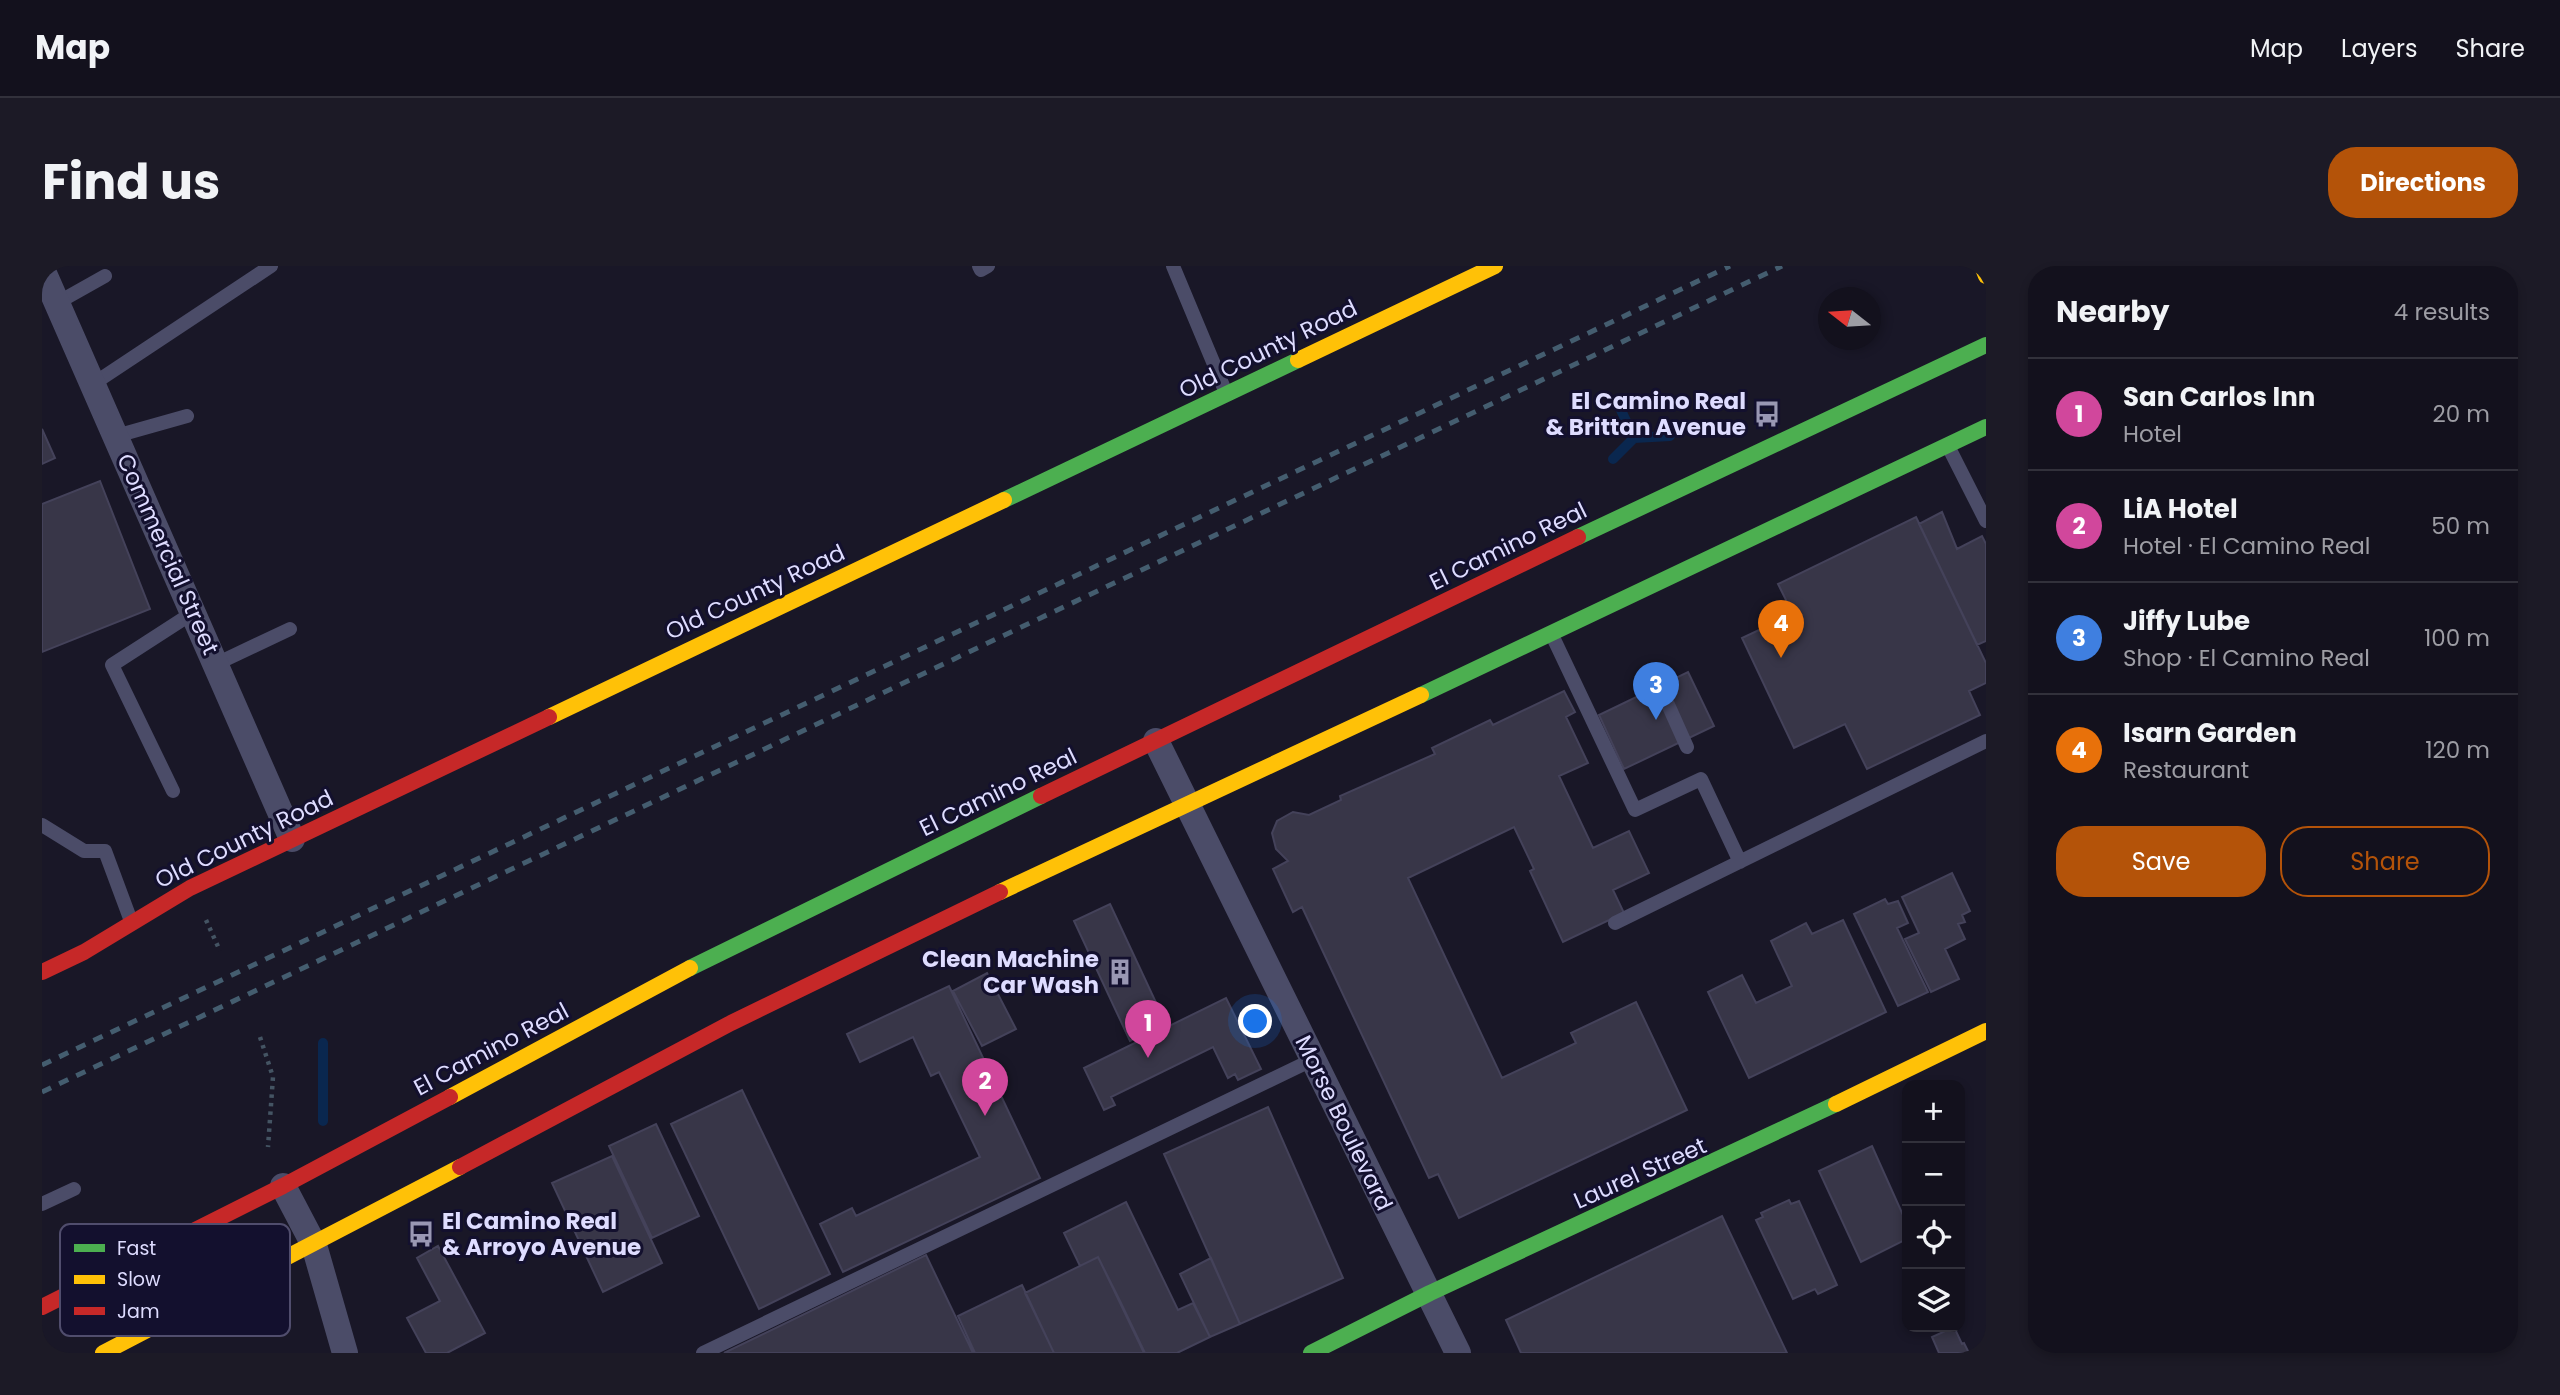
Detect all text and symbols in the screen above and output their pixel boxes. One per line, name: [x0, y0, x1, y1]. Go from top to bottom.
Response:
text: Map: [35, 24, 110, 71]
text: Map: [2250, 32, 2303, 65]
text: Layers: [2341, 32, 2417, 65]
text: Share: [2455, 32, 2525, 65]
button: Directions: [2328, 147, 2518, 218]
text: Find us: [42, 148, 220, 216]
north arrow: [1818, 287, 1881, 350]
text: Nearby: [2056, 290, 2170, 333]
street label: Old County Road: [1174, 292, 1362, 406]
text: 4 results: [2394, 296, 2490, 328]
text: San Carlos Inn: [2123, 379, 2315, 415]
place label: El Camino Real & Brittan Avenue: [1546, 385, 1746, 443]
text: 1: [2075, 398, 2083, 430]
text: 20 m: [2432, 398, 2490, 430]
bus stop icon: El Camino Real & Brittan Avenue: [1752, 399, 1782, 429]
text: Hotel: [2123, 418, 2182, 450]
street label: Commercial Street: [109, 448, 227, 660]
text: LiA Hotel: [2123, 491, 2238, 527]
street label: El Camino Real: [1424, 494, 1592, 598]
text: 2: [2072, 510, 2086, 542]
text: 50 m: [2431, 510, 2490, 542]
text: Hotel · El Camino Real: [2123, 530, 2370, 562]
street label: Old County Road: [660, 536, 850, 648]
pin: 4: [1758, 600, 1804, 658]
text: Jiffy Lube: [2123, 603, 2250, 639]
text: 3: [2072, 622, 2086, 654]
text: 100 m: [2424, 622, 2490, 654]
text: Shop · El Camino Real: [2123, 642, 2370, 674]
pin: 3: [1633, 662, 1679, 720]
text: Isarn Garden: [2123, 715, 2297, 751]
text: 4: [2071, 734, 2087, 766]
text: 120 m: [2425, 734, 2490, 766]
street label: El Camino Real: [914, 740, 1082, 844]
text: Restaurant: [2123, 754, 2249, 786]
street label: Old County Road: [150, 782, 338, 896]
button: Save: [2056, 826, 2266, 897]
button: Share: [2280, 826, 2490, 897]
place label: Clean Machine Car Wash: [922, 943, 1099, 1001]
building icon: Clean Machine Car Wash: [1105, 957, 1135, 987]
street label: El Camino Real: [408, 995, 574, 1103]
pin: 1: [1125, 1000, 1171, 1058]
your location: [1238, 1004, 1272, 1038]
street label: Morse Boulevard: [1288, 1030, 1400, 1216]
pin: 2: [962, 1058, 1008, 1116]
map controls: [1902, 1080, 1965, 1332]
button: +: [1902, 1080, 1965, 1143]
street label: Laurel Street: [1569, 1129, 1711, 1217]
button: −: [1902, 1143, 1965, 1206]
place label: El Camino Real & Arroyo Avenue: [442, 1205, 641, 1263]
button: locate: [1902, 1206, 1965, 1269]
bus stop icon: El Camino Real & Arroyo Avenue: [406, 1219, 436, 1249]
legend: [60, 1224, 290, 1336]
text: Fast: [117, 1235, 156, 1262]
text: Slow: [117, 1266, 161, 1293]
button: layers: [1902, 1269, 1965, 1332]
text: Jam: [117, 1298, 159, 1325]

